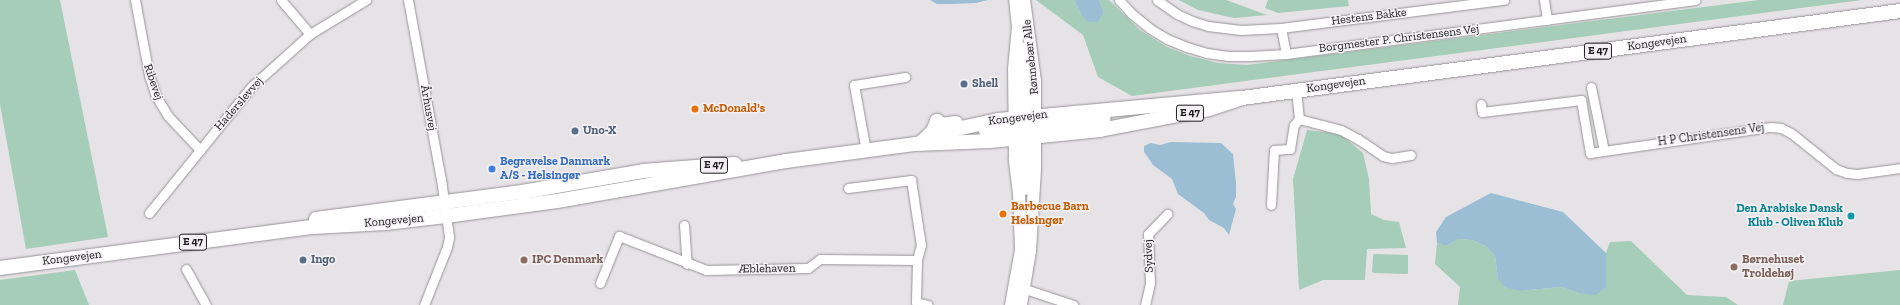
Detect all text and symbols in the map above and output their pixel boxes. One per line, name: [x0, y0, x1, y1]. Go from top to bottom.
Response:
street label: Hestens Bakke: [1331, 5, 1407, 29]
street label: Rønnebær Alle: [1020, 18, 1042, 96]
street label: Borgmester P. Christensens Vej: [1318, 22, 1480, 56]
street label: Kongevejen: [1626, 32, 1688, 54]
road number: E 47: [1583, 42, 1613, 60]
street label: Ribevej: [140, 62, 166, 102]
street label: Haderslevvej: [212, 74, 266, 134]
street label: Kongevejen: [1305, 74, 1367, 96]
place label: Shell: [972, 77, 998, 91]
marker: Shell: [959, 79, 969, 89]
street label: Århusvej: [417, 84, 439, 132]
place label: McDonald's: [703, 102, 765, 116]
marker: McDonald's: [690, 104, 700, 114]
road number: E 47: [1175, 104, 1205, 122]
street label: Kongevejen: [988, 107, 1048, 129]
street label: H P Christensens Vej: [1657, 120, 1765, 150]
place label: Uno-X: [583, 124, 616, 138]
marker: Uno-X: [570, 126, 580, 136]
place label: Begravelse Danmark A/S - Helsingør: [500, 155, 610, 183]
road number: E 47: [699, 156, 729, 174]
marker: Begravelse Danmark A/S - Helsingør: [487, 164, 497, 174]
place label: Barbecue Barn Helsingør: [1011, 200, 1089, 228]
place label: Den Arabiske Dansk Klub - Oliven Klub: [1736, 202, 1843, 230]
marker: Barbecue Barn Helsingør: [998, 209, 1008, 219]
street label: Kongevejen: [364, 211, 424, 231]
marker: Den Arabiske Dansk Klub - Oliven Klub: [1846, 211, 1856, 221]
road number: E 47: [178, 233, 208, 251]
street label: Sydvej: [1141, 239, 1157, 273]
street label: Kongevejen: [42, 247, 102, 269]
place label: Ingo: [311, 253, 335, 267]
place label: IPC Denmark: [532, 253, 603, 267]
place label: Børnehuset Troldehøj: [1742, 253, 1804, 281]
marker: Ingo: [298, 255, 308, 265]
marker: IPC Denmark: [519, 255, 529, 265]
street label: Æblehaven: [738, 261, 796, 277]
marker: Børnehuset Troldehøj: [1729, 262, 1739, 272]

